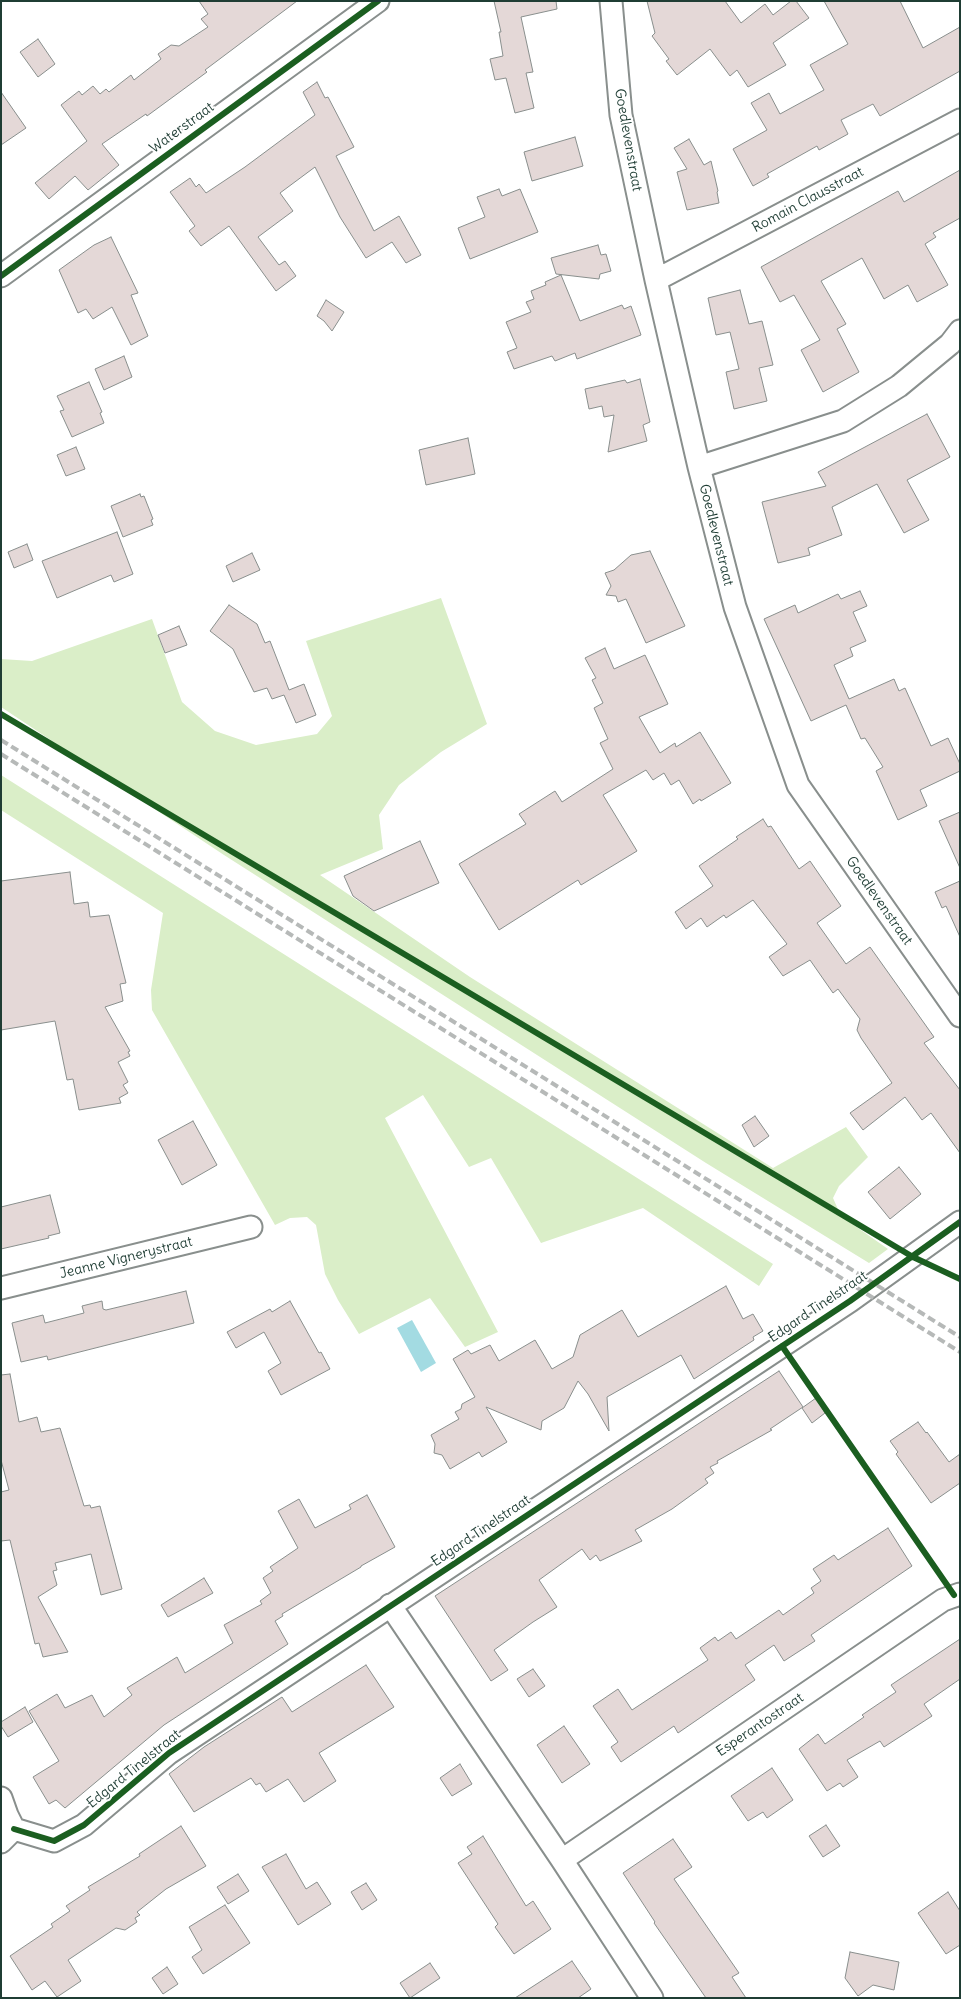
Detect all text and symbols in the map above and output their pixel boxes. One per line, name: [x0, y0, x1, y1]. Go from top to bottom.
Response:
street label: Goedlevenstraat: [611, 87, 645, 193]
street label: Waterstraat: [147, 99, 217, 157]
street label: Romain Clausstraat: [749, 164, 867, 236]
street label: Goedlevenstraat: [695, 482, 737, 588]
street label: Goedlevenstraat: [842, 854, 916, 948]
street label: Jeanne Vignerystraat: [58, 1233, 194, 1283]
street label: Edgard Tinelstraat: [765, 1268, 871, 1346]
street label: Edgard Tinelstraat: [428, 1492, 534, 1570]
street label: Esperantostraat: [713, 1690, 807, 1760]
street label: Edgard Tinelstraat: [84, 1726, 184, 1812]

